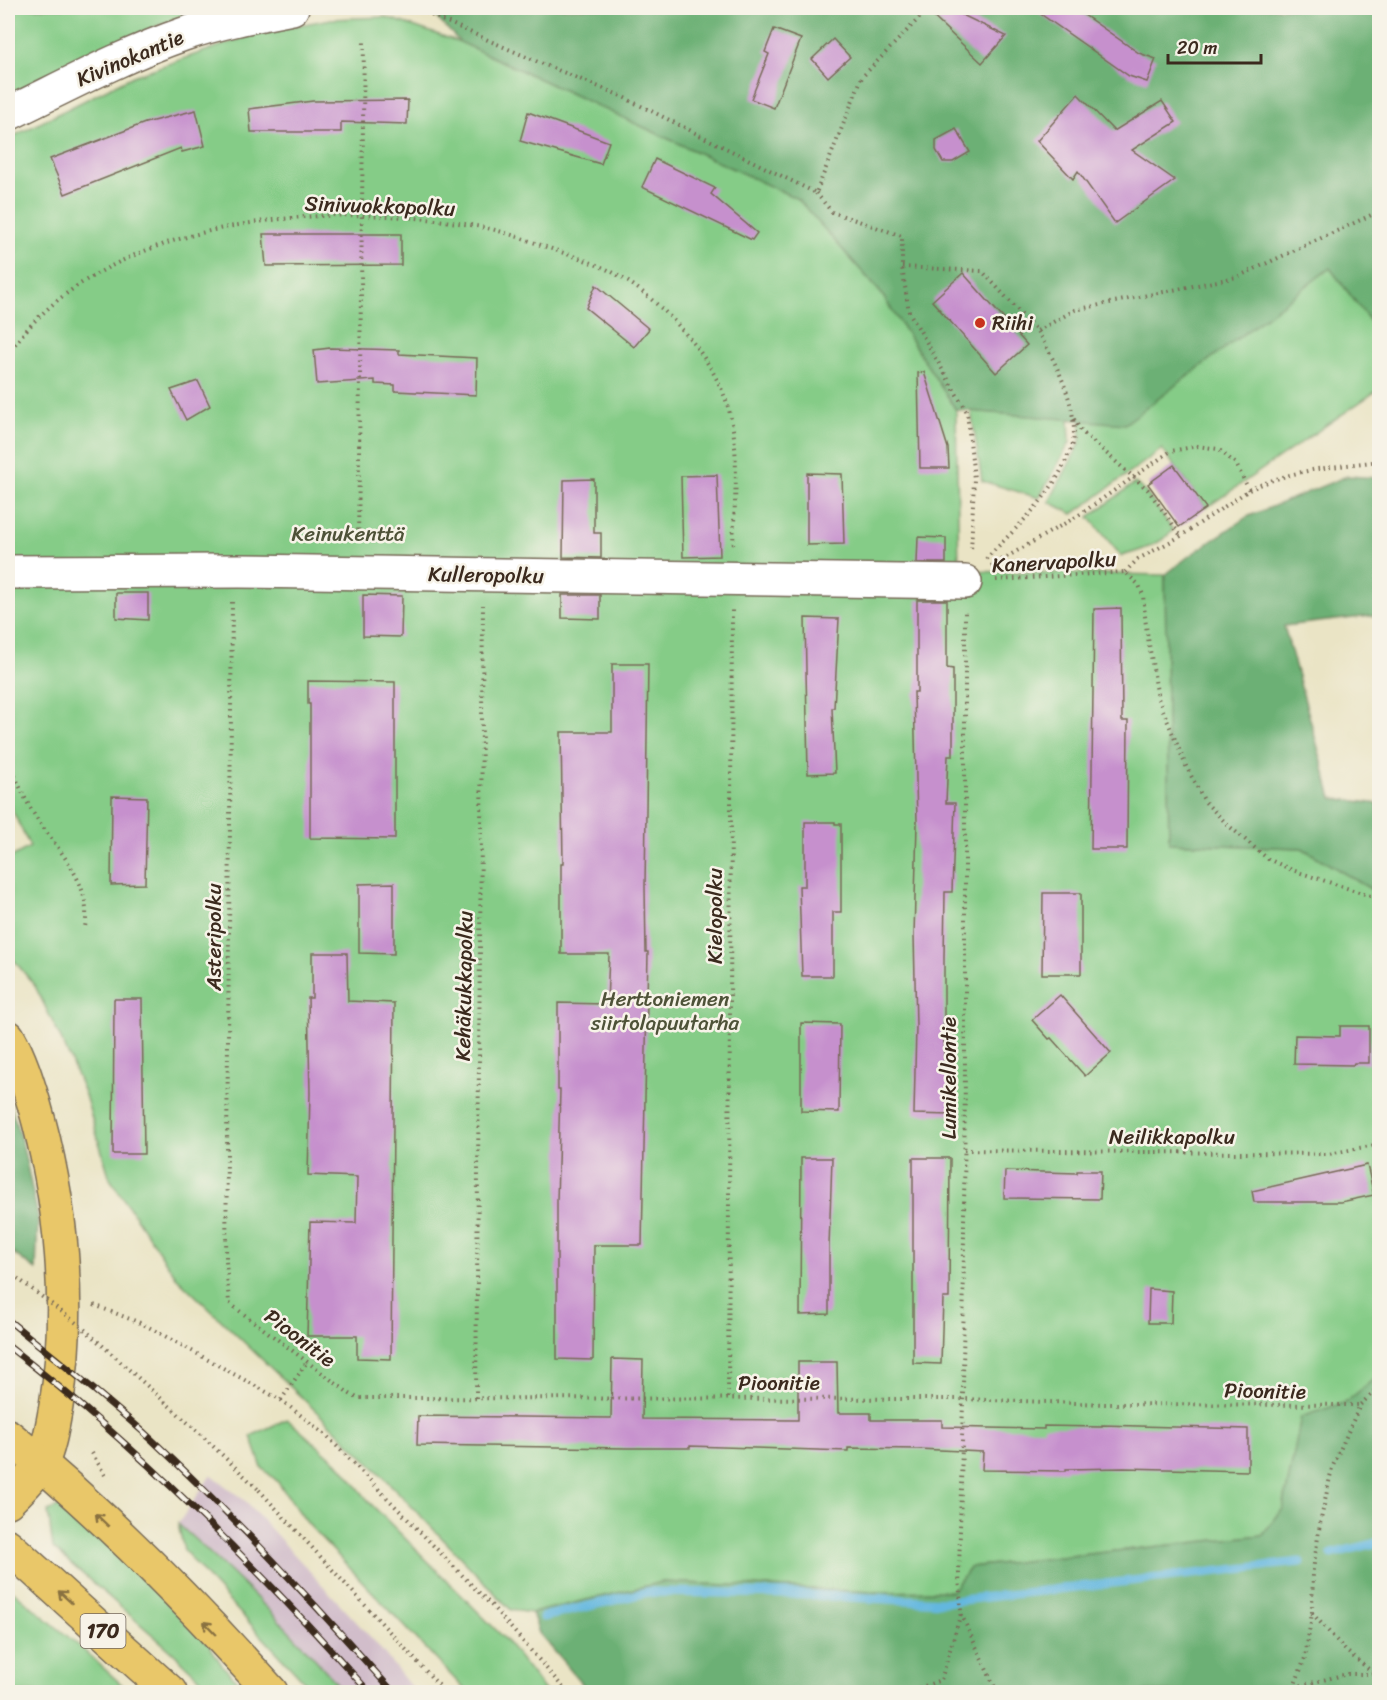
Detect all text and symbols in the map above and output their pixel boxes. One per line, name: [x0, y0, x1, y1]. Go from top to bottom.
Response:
street label: Kivinokantie: [70, 18, 190, 98]
scale bar: [1168, 27, 1261, 65]
text: 20 m: [1177, 32, 1217, 64]
street label: Sinivuokkopolku: [304, 184, 457, 228]
place label: Riihi: [992, 304, 1034, 342]
marker: Riihi: [973, 316, 987, 330]
park label: Keinukenttä: [291, 515, 406, 553]
street label: Kanervapolku: [991, 540, 1118, 584]
street label: Kulleropolku: [428, 555, 545, 595]
street label: Kielopolku: [696, 867, 734, 964]
street label: Asteripolku: [195, 882, 233, 992]
street label: Kehäkukkapolku: [444, 910, 484, 1062]
park label: Herttoniemen siirtolapuutarha: [590, 980, 739, 1042]
street label: Lumikellontie: [930, 1017, 968, 1139]
street label: Neilikkapolku: [1109, 1118, 1235, 1156]
street label: Pioonitie: [256, 1298, 344, 1378]
street label: Pioonitie: [738, 1364, 820, 1402]
street label: Pioonitie: [1224, 1371, 1306, 1411]
one-way arrow: [95, 1512, 110, 1527]
one-way arrow: [57, 1590, 72, 1604]
road number: 170: [80, 1614, 126, 1648]
one-way arrow: [203, 1620, 217, 1635]

